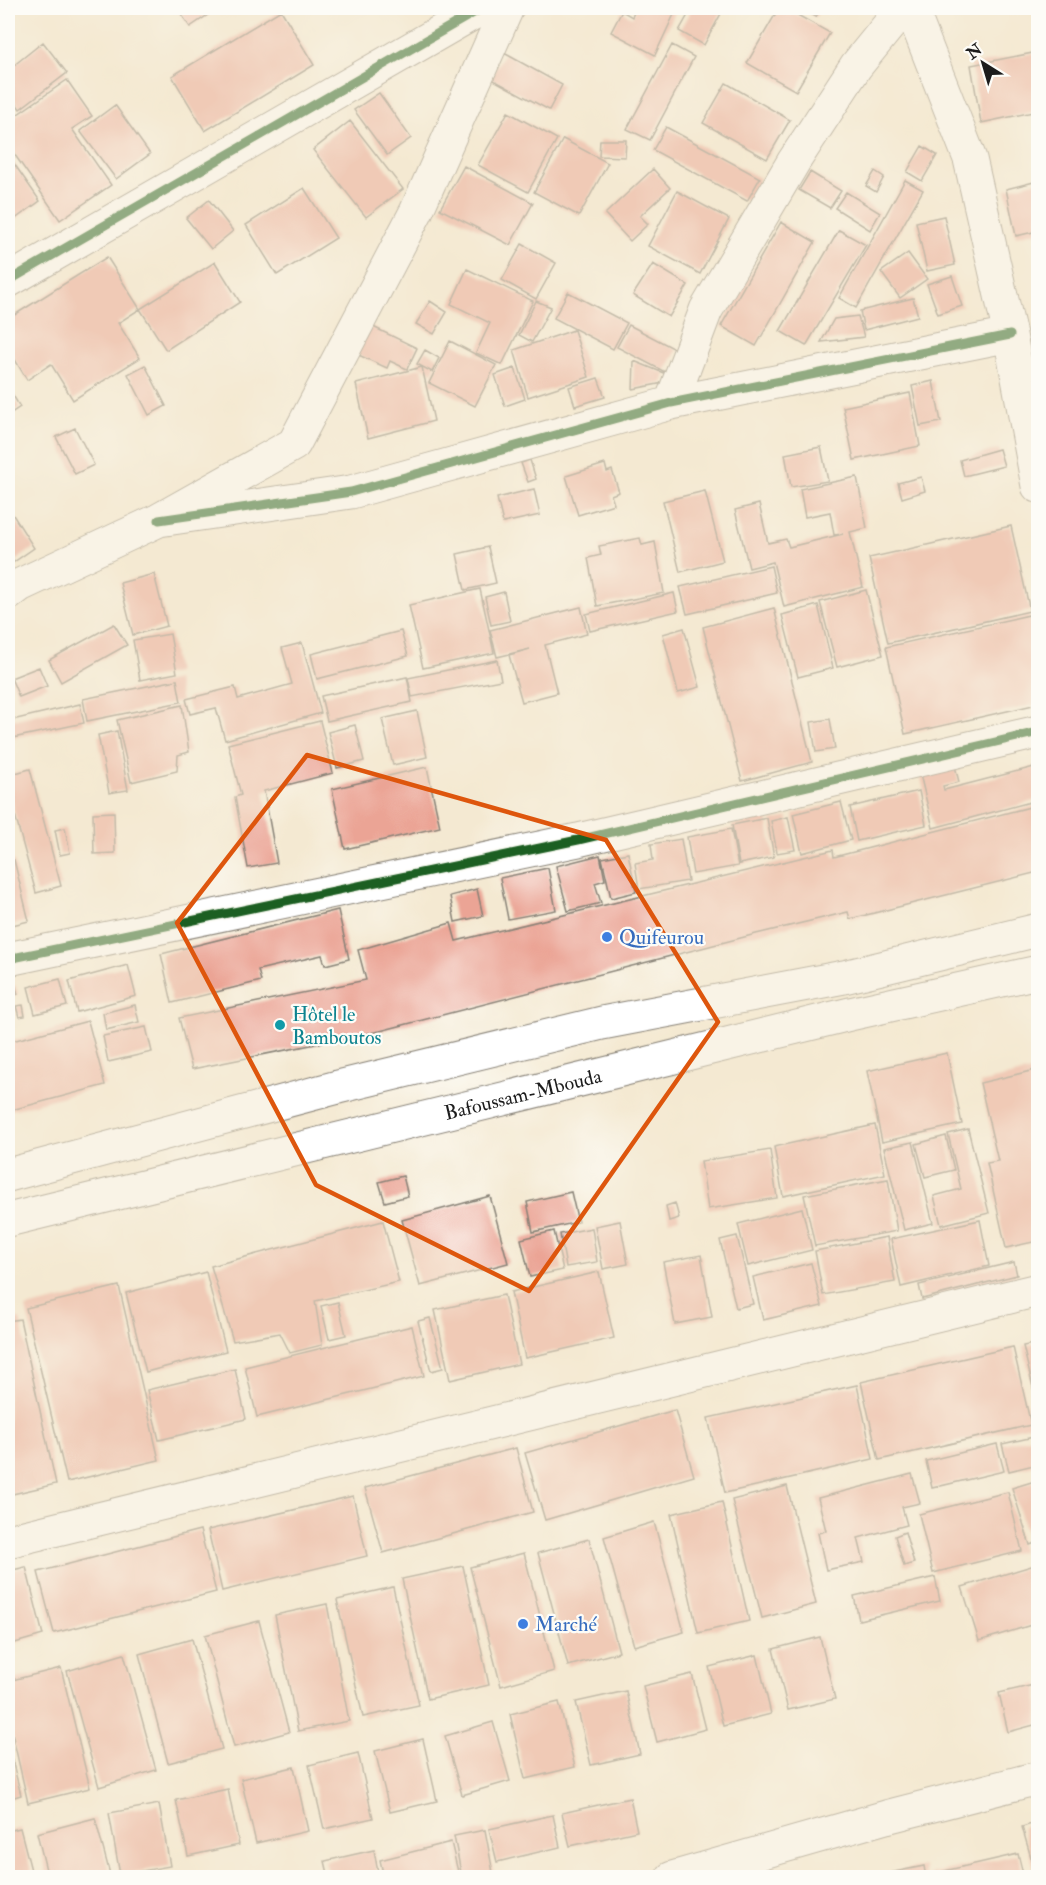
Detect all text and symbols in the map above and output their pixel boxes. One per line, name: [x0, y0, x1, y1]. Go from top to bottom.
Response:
north arrow: [953, 33, 1013, 93]
text: N: [962, 39, 987, 65]
place label: Quifeurou: [619, 925, 704, 950]
marker: Quifeurou: [600, 930, 614, 944]
place label: Hôtel le Bamboutos: [292, 1002, 382, 1050]
marker: Hôtel le Bamboutos: [273, 1018, 287, 1032]
street label: Bafoussam-Mbouda: [442, 1063, 605, 1126]
place label: Marché: [535, 1612, 597, 1637]
marker: Marché: [516, 1617, 530, 1631]

